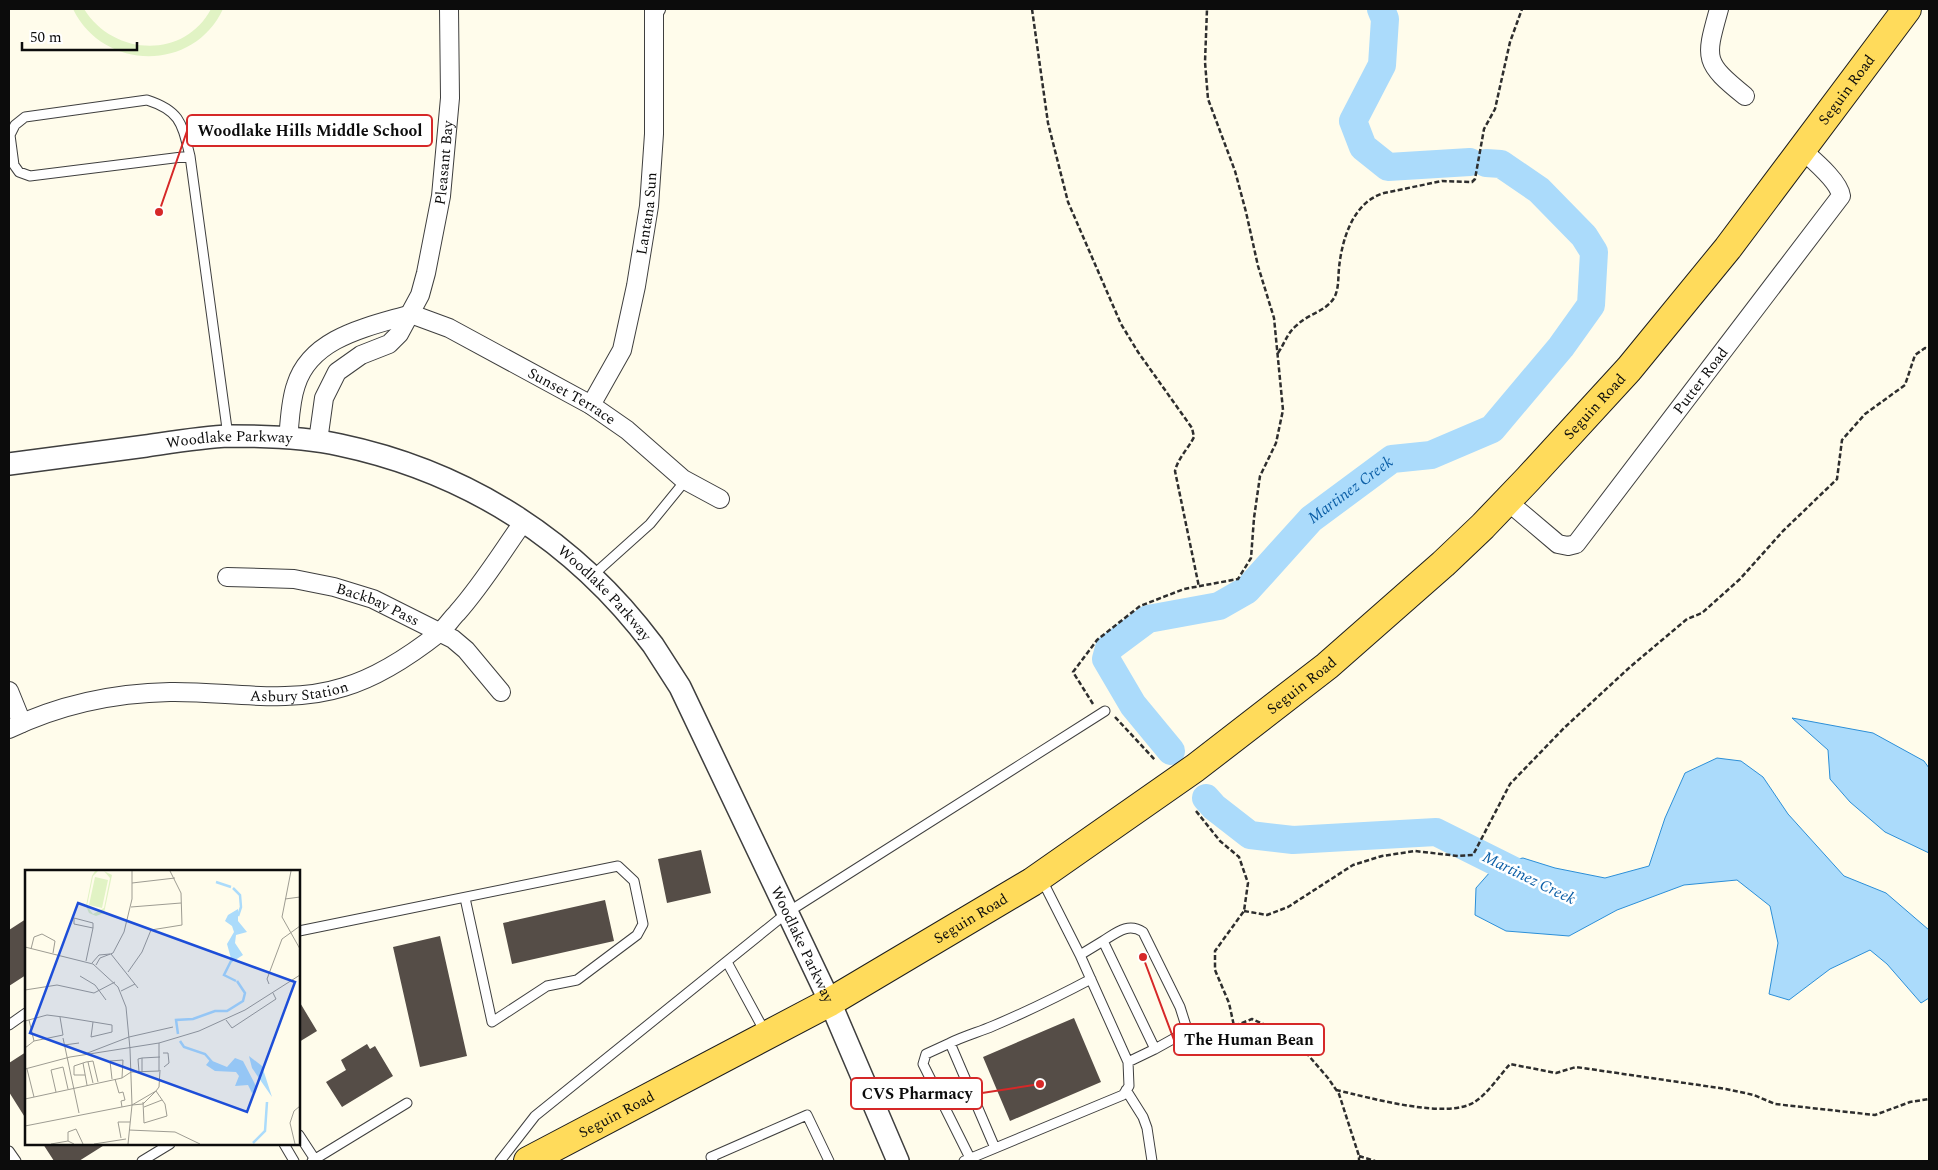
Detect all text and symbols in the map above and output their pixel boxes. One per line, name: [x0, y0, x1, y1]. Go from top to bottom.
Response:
scale bar: [22, 20, 138, 52]
text: 50 m: [30, 26, 62, 49]
street label: Seguin Road: [1812, 50, 1881, 130]
callout: Woodlake Hills Middle School: [187, 115, 432, 146]
text: Woodlake Hills Middle School: [197, 119, 423, 143]
street label: Pleasant Bay: [428, 119, 459, 207]
street label: Lantana Sun: [630, 171, 663, 256]
street label: Putter Road: [1667, 342, 1734, 419]
street label: Sunset Terrace: [524, 361, 621, 431]
street label: Seguin Road: [1558, 368, 1631, 445]
street label: Woodlake Parkway: [164, 424, 294, 454]
water label: Martinez Creek: [1303, 450, 1399, 530]
street label: Woodlake Parkway: [553, 539, 658, 646]
street label: Backbay Pass: [333, 577, 423, 632]
street label: Seguin Road: [1262, 651, 1342, 720]
street label: Asbury Station: [250, 675, 352, 708]
water label: Martinez Creek: [1478, 845, 1580, 911]
inset map: [25, 870, 300, 1145]
street label: Woodlake Parkway: [765, 882, 840, 1007]
street label: Seguin Road: [929, 887, 1012, 950]
callout: The Human Bean: [1174, 1024, 1324, 1055]
text: The Human Bean: [1184, 1028, 1314, 1052]
callout: CVS Pharmacy: [851, 1078, 982, 1109]
text: CVS Pharmacy: [862, 1082, 974, 1106]
street label: Seguin Road: [574, 1085, 659, 1144]

